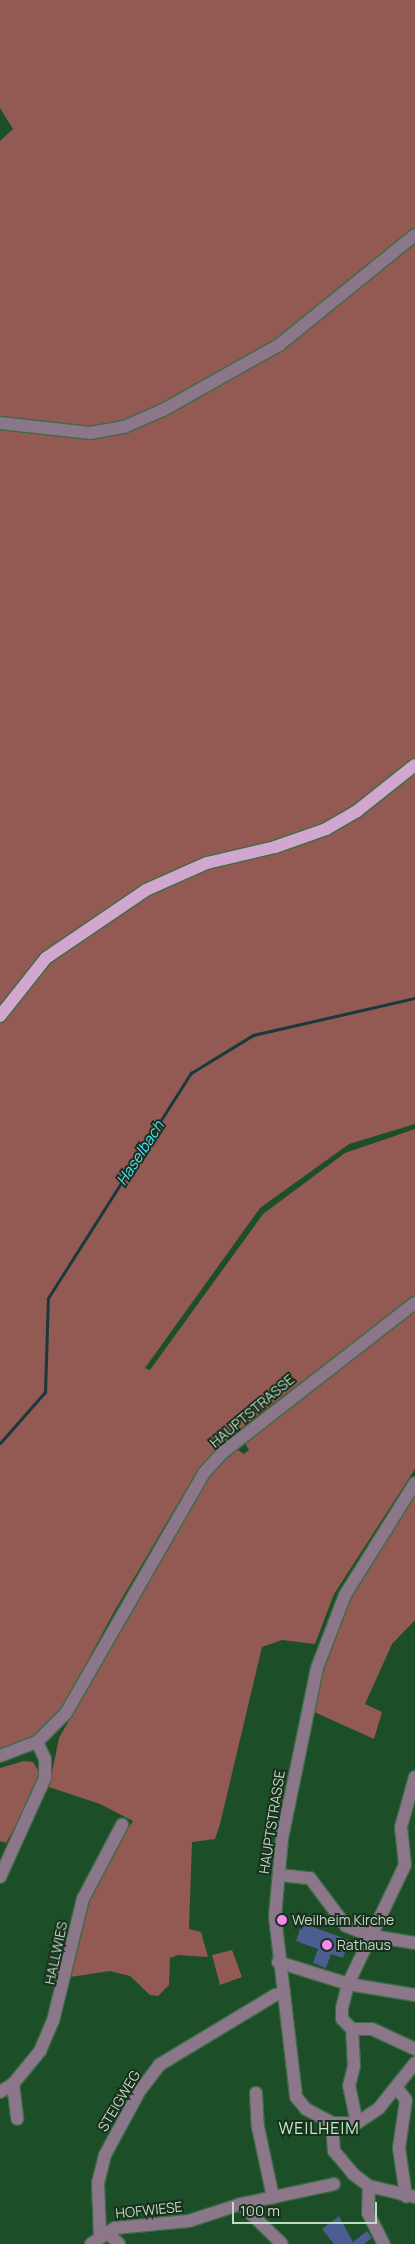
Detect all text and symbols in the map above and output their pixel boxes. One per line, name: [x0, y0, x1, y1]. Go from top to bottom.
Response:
water label: Haselbach: [113, 1117, 167, 1189]
street label: HAUPTSTRASSE: [207, 1371, 297, 1451]
street label: HAUPTSTRASSE: [256, 1769, 288, 1875]
place label: Weilheim Kirche: [292, 1912, 394, 1928]
marker: Weilheim Kirche: [276, 1914, 288, 1926]
street label: HALLWIES: [41, 1920, 71, 1986]
place label: Rathaus: [337, 1937, 391, 1953]
marker: Rathaus: [321, 1939, 333, 1951]
street label: STEIGWEG: [94, 2067, 144, 2135]
district label: WEILHEIM: [277, 2118, 361, 2138]
scale bar: [235, 2192, 380, 2224]
street label: HOFWIESE: [115, 2198, 183, 2222]
text: 100 m: [240, 2200, 280, 2221]

